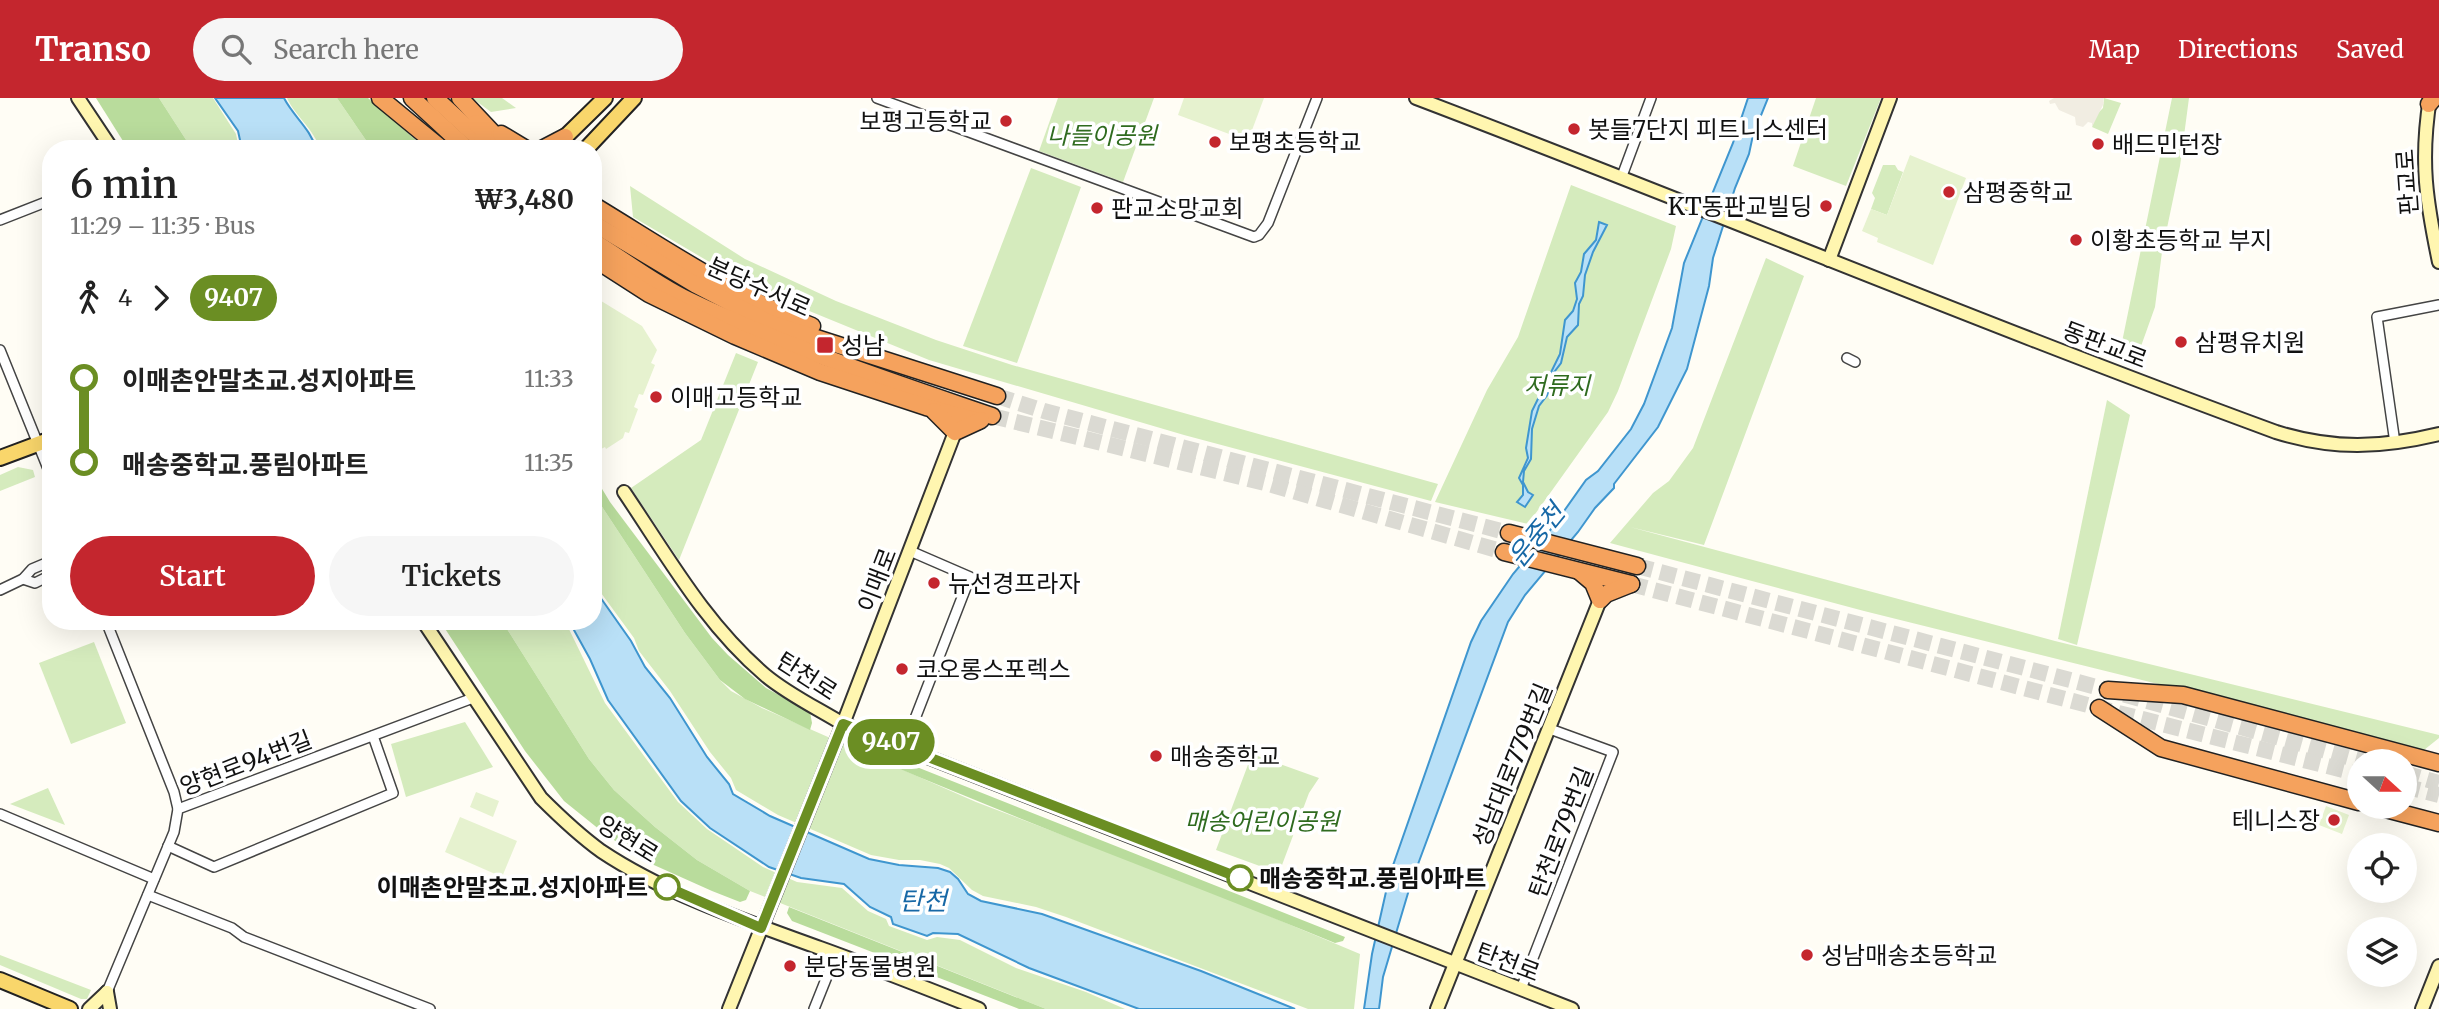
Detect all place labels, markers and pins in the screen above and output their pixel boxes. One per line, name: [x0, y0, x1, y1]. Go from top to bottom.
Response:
place label: 보평고등학교: [860, 106, 992, 137]
marker: 보평고등학교: [998, 113, 1014, 129]
place label: 봇들7단지 피트니스센터: [1588, 114, 1828, 145]
marker: 봇들7단지 피트니스센터: [1566, 121, 1582, 137]
place label: 보평초등학교: [1229, 127, 1361, 158]
place label: 배드민턴장: [2112, 129, 2222, 160]
marker: 보평초등학교: [1207, 134, 1223, 150]
marker: 배드민턴장: [2090, 136, 2106, 152]
place label: 삼평중학교: [1963, 177, 2073, 208]
marker: 삼평중학교: [1941, 184, 1957, 200]
place label: KT동판교빌딩: [1668, 191, 1812, 222]
place label: 판교소망교회: [1111, 193, 1243, 224]
marker: KT동판교빌딩: [1818, 198, 1834, 214]
marker: 판교소망교회: [1089, 200, 1105, 216]
place label: 이황초등학교 부지: [2090, 225, 2272, 256]
marker: 이황초등학교 부지: [2068, 232, 2084, 248]
place label: 삼평유치원: [2195, 327, 2305, 358]
place label: 성남: [841, 330, 885, 361]
marker: 삼평유치원: [2173, 334, 2189, 350]
marker: 성남: [815, 335, 835, 355]
place label: 이매고등학교: [670, 382, 802, 413]
marker: 이매고등학교: [648, 389, 664, 405]
place label: 뉴선경프라자: [948, 568, 1080, 599]
marker: 뉴선경프라자: [926, 575, 942, 591]
place label: 코오롱스포렉스: [916, 654, 1071, 685]
marker: 코오롱스포렉스: [894, 661, 910, 677]
place label: 매송중학교: [1170, 741, 1280, 772]
marker: 매송중학교: [1148, 748, 1164, 764]
place label: 테니스장: [2232, 805, 2320, 836]
marker: 테니스장: [2326, 812, 2342, 828]
place label: 매송중학교.풍림아파트: [1259, 863, 1486, 894]
marker: 매송중학교.풍림아파트: [1227, 865, 1253, 891]
place label: 이매촌안말초교.성지아파트: [376, 872, 648, 903]
marker: 이매촌안말초교.성지아파트: [654, 874, 680, 900]
place label: 성남매송초등학교: [1821, 940, 1998, 971]
marker: 성남매송초등학교: [1799, 947, 1815, 963]
place label: 분당동물병원: [804, 951, 936, 982]
marker: 분당동물병원: [782, 958, 798, 974]

